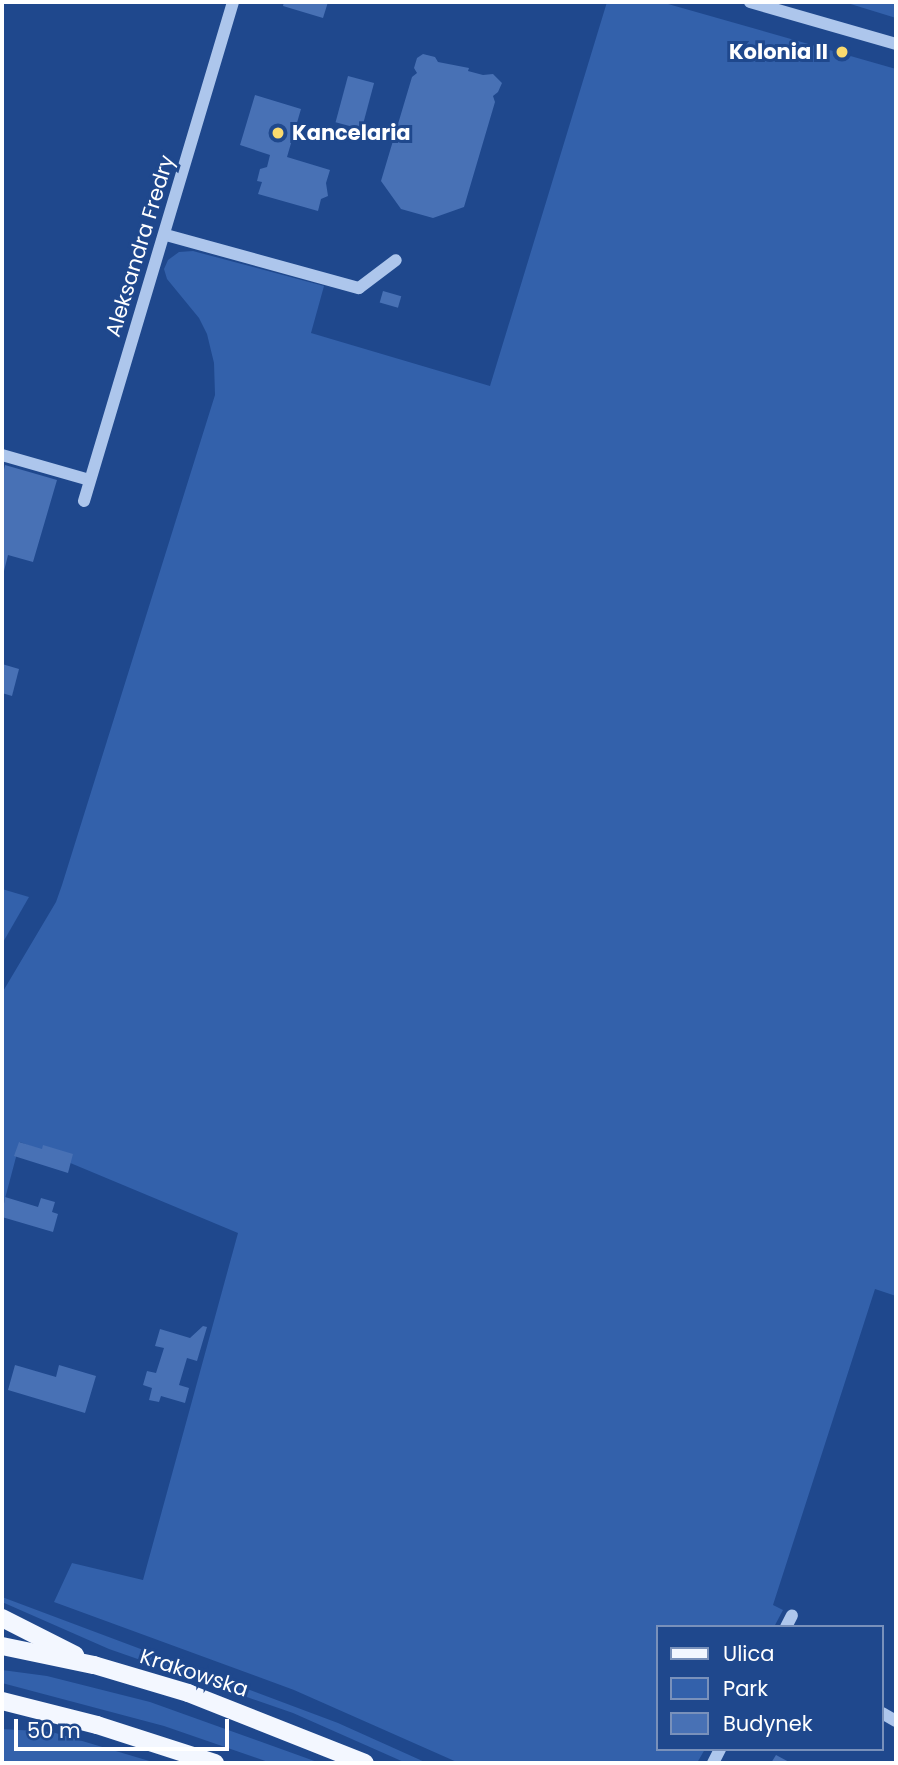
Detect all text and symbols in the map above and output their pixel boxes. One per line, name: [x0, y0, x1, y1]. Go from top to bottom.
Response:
place label: Kolonia II: [729, 39, 828, 65]
marker: Kolonia II: [834, 44, 850, 60]
place label: Kancelaria: [292, 120, 411, 146]
marker: Kancelaria: [270, 125, 286, 141]
street label: Aleksandra Fredry: [100, 152, 180, 340]
legend: [656, 1625, 884, 1751]
text: Ulica: [723, 1639, 774, 1668]
street label: Krakowska: [137, 1644, 251, 1702]
text: Park: [723, 1674, 768, 1703]
scale bar: [18, 1706, 233, 1750]
text: Budynek: [723, 1709, 813, 1738]
text: 50 m: [27, 1716, 81, 1745]

